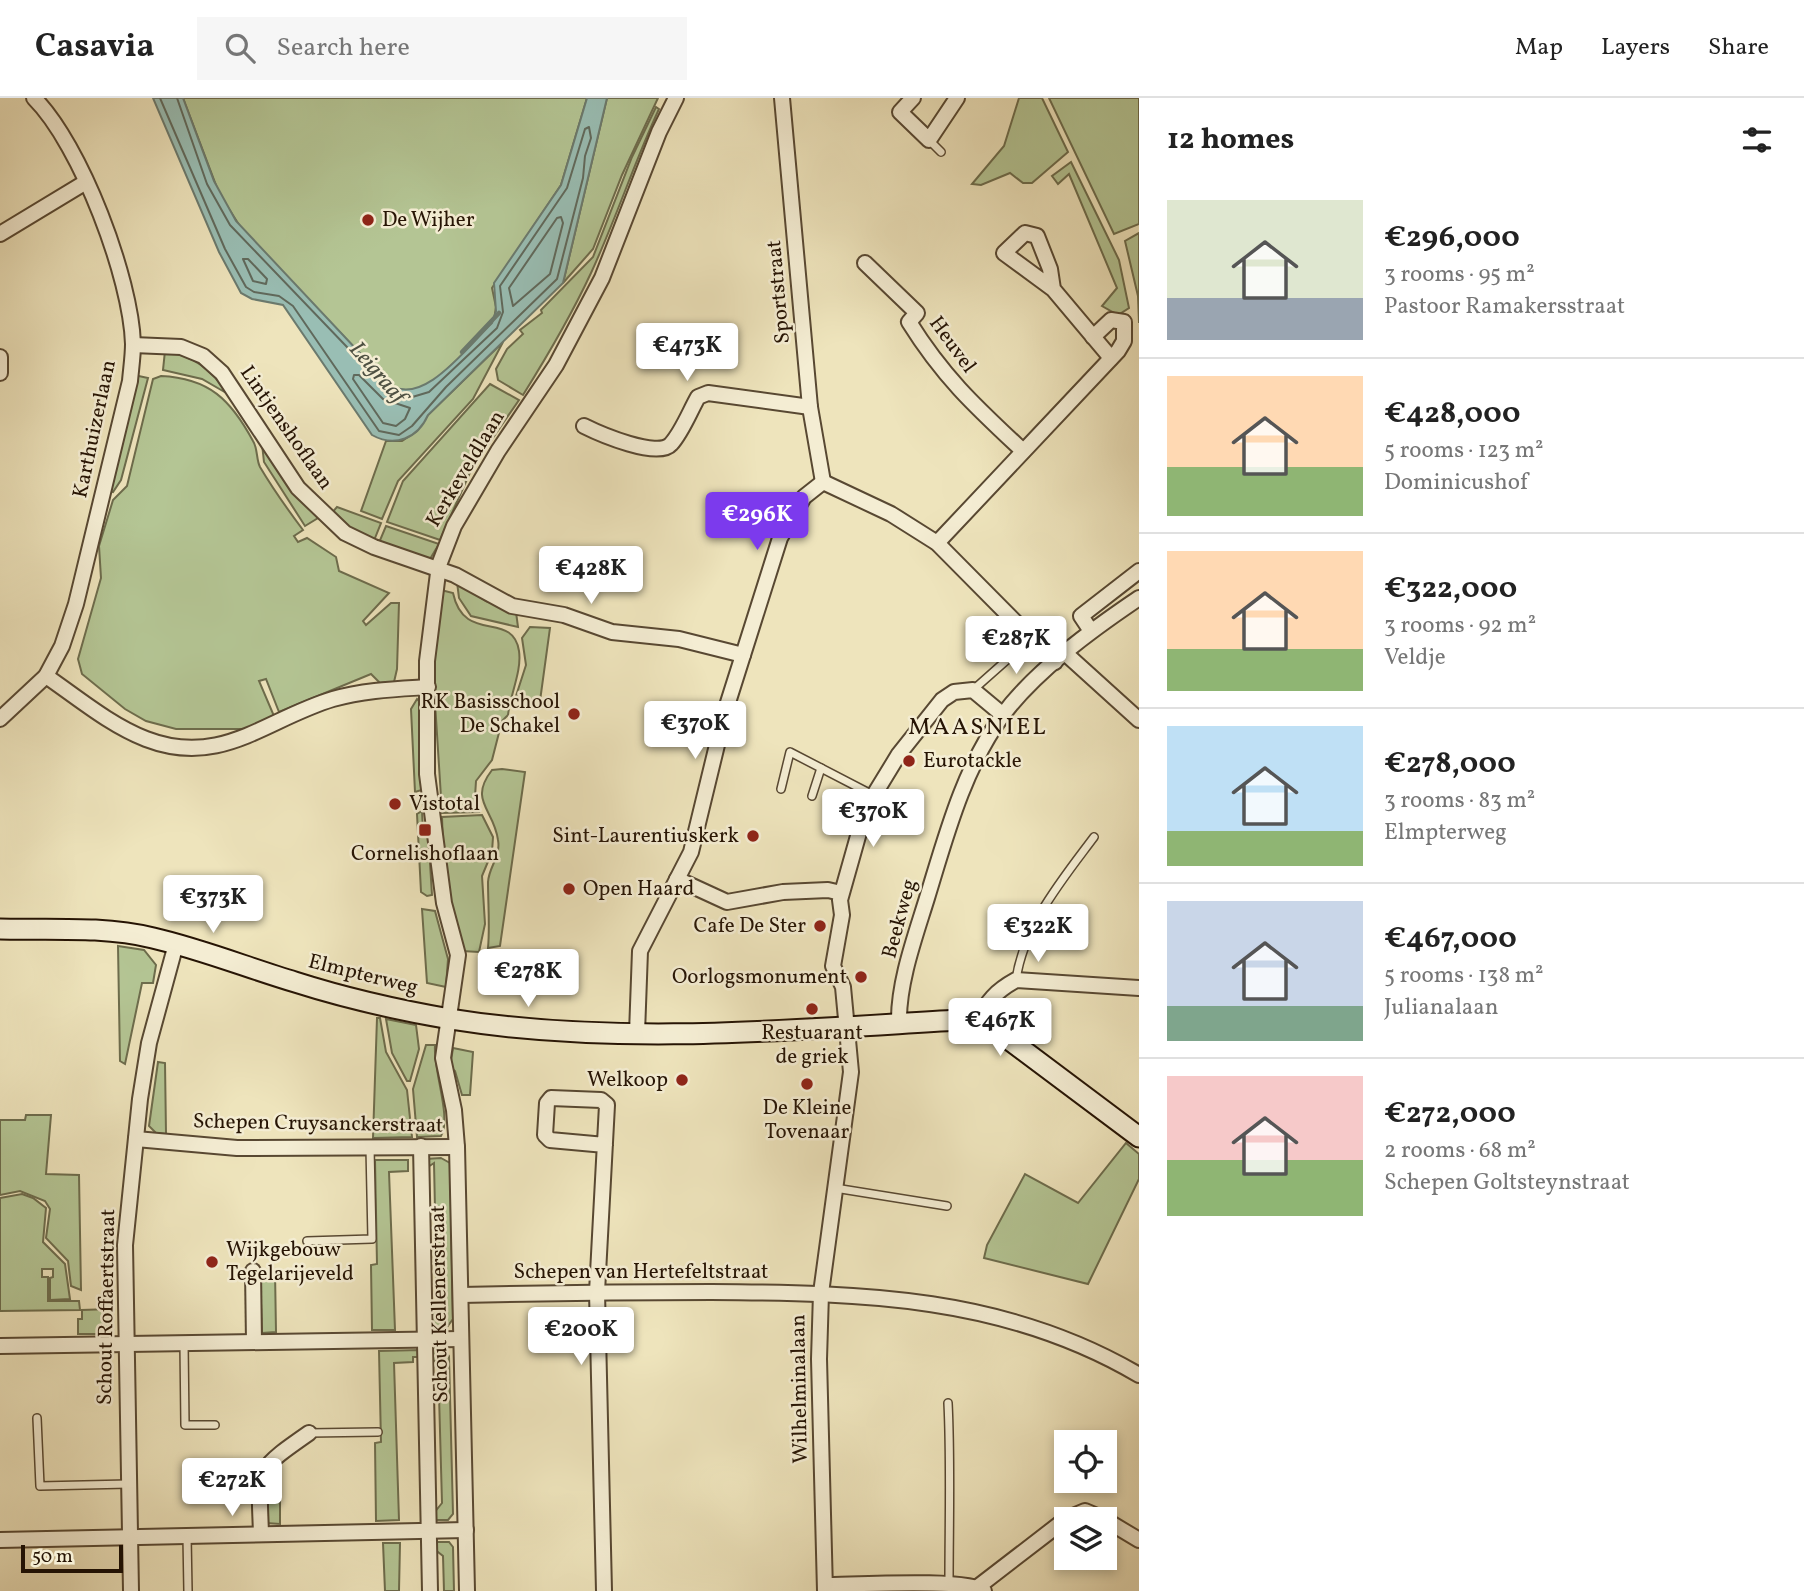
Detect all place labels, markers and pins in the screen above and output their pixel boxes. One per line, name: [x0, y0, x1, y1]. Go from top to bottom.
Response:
place label: De Wijher: [382, 206, 475, 235]
marker: De Wijher: [360, 212, 376, 228]
pin: €473K: [638, 324, 736, 383]
pin: €296K: [708, 492, 806, 552]
pin: €428K: [542, 546, 640, 606]
pin: €287K: [967, 616, 1065, 676]
place label: RK Basisschool De Schakel: [421, 688, 560, 741]
pin: €370K: [646, 702, 744, 761]
marker: RK Basisschool De Schakel: [566, 706, 582, 722]
place label: Eurotackle: [923, 747, 1022, 776]
marker: Eurotackle: [901, 753, 917, 769]
place label: Vistotal: [409, 790, 480, 819]
pin: €370K: [824, 790, 922, 849]
marker: Vistotal: [387, 796, 403, 812]
marker: Cornelishoflaan: [417, 822, 433, 838]
place label: Sint-Laurentiuskerk: [552, 822, 740, 851]
marker: Sint-Laurentiuskerk: [745, 828, 761, 844]
place label: Cornelishoflaan: [351, 840, 499, 869]
place label: Open Haard: [583, 875, 694, 904]
pin: €373K: [164, 876, 262, 935]
marker: Open Haard: [561, 881, 577, 897]
pin: €322K: [989, 904, 1087, 964]
place label: Cafe De Ster: [694, 912, 806, 941]
marker: Cafe De Ster: [812, 918, 828, 934]
pin: €278K: [479, 950, 577, 1009]
place label: Oorlogsmonument: [672, 963, 847, 992]
marker: Oorlogsmonument: [853, 969, 869, 985]
pin: €467K: [951, 998, 1049, 1058]
marker: Restuarant de griek: [804, 1001, 820, 1017]
place label: Restuarant de griek: [761, 1019, 863, 1072]
place label: Welkoop: [587, 1066, 668, 1095]
marker: Welkoop: [674, 1072, 690, 1088]
marker: De Kleine Tovenaar: [799, 1076, 815, 1092]
place label: De Kleine Tovenaar: [763, 1094, 851, 1147]
place label: Wijkgebouw Tegelarijeveld: [226, 1236, 354, 1289]
marker: Wijkgebouw Tegelarijeveld: [204, 1254, 220, 1270]
pin: €200K: [532, 1308, 630, 1367]
pin: €272K: [183, 1458, 281, 1518]

